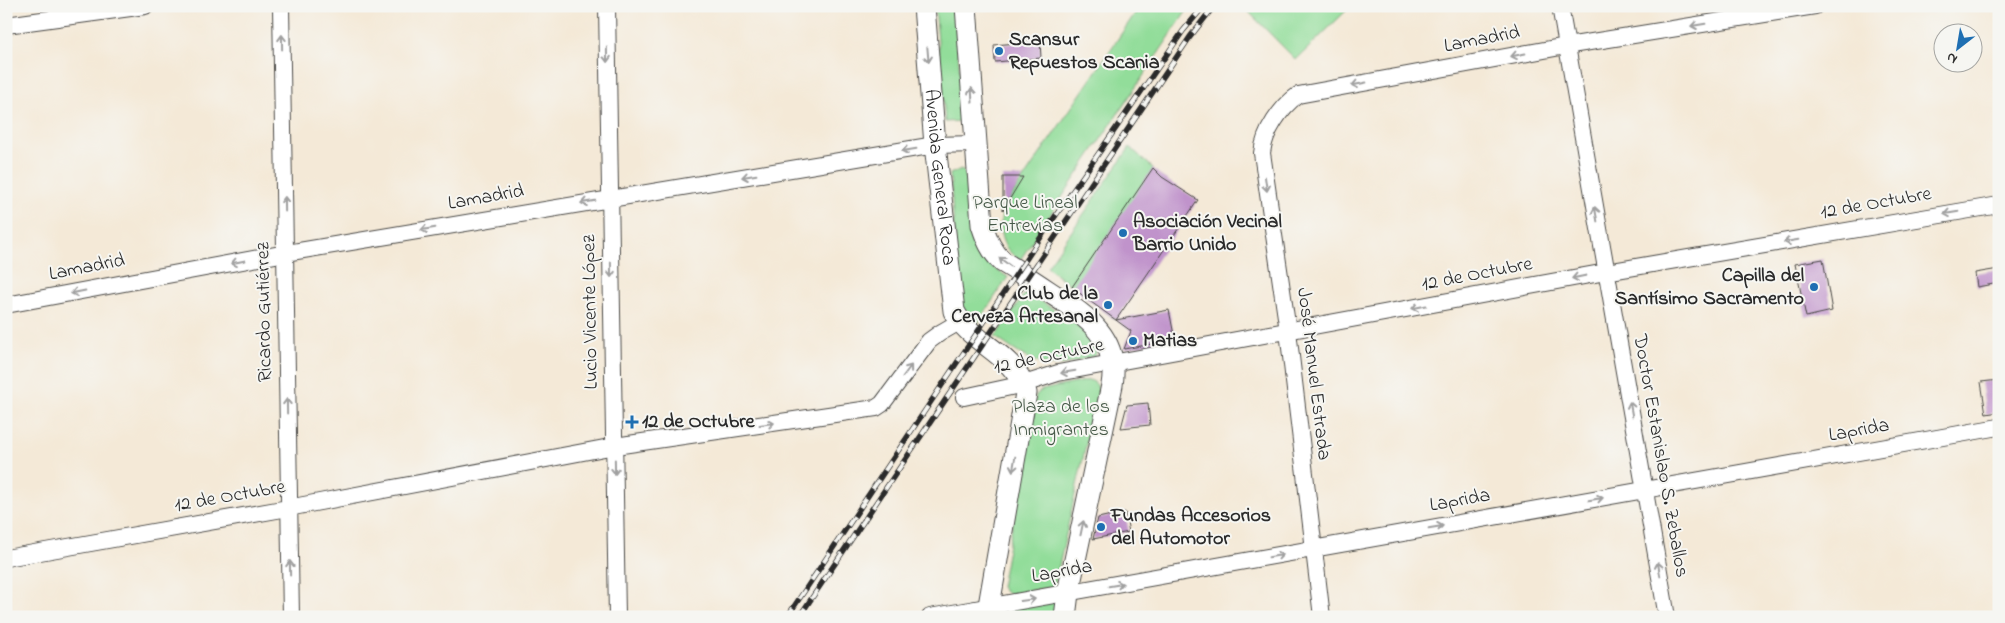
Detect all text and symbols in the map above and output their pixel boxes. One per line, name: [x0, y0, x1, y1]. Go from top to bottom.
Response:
street label: Lamadrid: [1442, 18, 1522, 62]
one-way arrow: [1690, 20, 1706, 30]
north arrow: [1932, 22, 1982, 72]
place label: Scansur Repuestos Scania: [1009, 26, 1160, 78]
one-way arrow: [277, 34, 287, 50]
marker: Scansur Repuestos Scania: [993, 45, 1005, 57]
text: N: [1943, 46, 1962, 69]
one-way arrow: [603, 47, 612, 63]
one-way arrow: [923, 47, 933, 63]
one-way arrow: [1511, 50, 1527, 60]
one-way arrow: [1351, 80, 1367, 90]
one-way arrow: [967, 87, 976, 103]
street label: Avenida General Roca: [916, 88, 963, 267]
one-way arrow: [901, 145, 917, 155]
one-way arrow: [741, 171, 757, 181]
one-way arrow: [1262, 176, 1272, 192]
street label: Lamadrid: [446, 177, 526, 219]
street label: 12 de Octubre: [1818, 180, 1934, 228]
park label: Parque Lineal Entrevías: [972, 189, 1078, 241]
one-way arrow: [280, 197, 290, 213]
one-way arrow: [581, 197, 597, 207]
one-way arrow: [1591, 207, 1601, 223]
place label: Asociación Vecinal Barrio Unido: [1132, 208, 1282, 260]
one-way arrow: [1943, 209, 1959, 219]
one-way arrow: [420, 224, 436, 234]
marker: Asociación Vecinal Barrio Unido: [1117, 227, 1129, 239]
street label: Lucio Vicente López: [575, 234, 607, 390]
one-way arrow: [1783, 236, 1799, 246]
street label: Ricardo Gutiérrez: [249, 241, 281, 382]
street label: Lamadrid: [47, 246, 127, 290]
street label: 12 de Octubre: [1419, 250, 1535, 300]
one-way arrow: [998, 257, 1012, 267]
one-way arrow: [230, 258, 246, 267]
one-way arrow: [606, 262, 616, 278]
place label: Capilla del Santísimo Sacramento: [1615, 262, 1804, 314]
one-way arrow: [1571, 273, 1587, 283]
place label: Club de la Cerveza Artesanal: [951, 280, 1098, 332]
marker: Capilla del Santísimo Sacramento: [1808, 281, 1820, 293]
street label: José Manuel Estrada: [1288, 286, 1338, 462]
one-way arrow: [70, 287, 86, 297]
marker: Club de la Cerveza Artesanal: [1102, 299, 1114, 311]
one-way arrow: [1411, 303, 1427, 312]
place label: Matias: [1143, 327, 1197, 356]
street label: 12 de Octubre: [991, 331, 1107, 383]
street label: Doctor Estanislao S. Zeballos: [1624, 331, 1696, 580]
marker: Matias: [1127, 335, 1139, 347]
one-way arrow: [902, 364, 912, 378]
one-way arrow: [1061, 367, 1077, 377]
park label: Plaza de los Inmigrantes: [1012, 393, 1110, 446]
one-way arrow: [282, 398, 292, 414]
one-way arrow: [1625, 401, 1635, 417]
place label: 12 de Octubre: [642, 408, 755, 437]
street label: Laprida: [1826, 411, 1892, 451]
marker: 12 de Octubre: [626, 416, 638, 428]
one-way arrow: [759, 419, 775, 429]
one-way arrow: [1009, 455, 1019, 471]
one-way arrow: [610, 459, 620, 475]
street label: 12 de Octubre: [172, 473, 288, 521]
street label: Laprida: [1427, 481, 1493, 521]
one-way arrow: [1588, 494, 1604, 504]
place label: Fundas Accesorios del Automotor: [1110, 502, 1271, 554]
one-way arrow: [1078, 521, 1087, 537]
marker: Fundas Accesorios del Automotor: [1095, 521, 1107, 533]
one-way arrow: [1428, 522, 1444, 532]
one-way arrow: [1268, 550, 1284, 560]
street label: Laprida: [1029, 552, 1095, 592]
one-way arrow: [285, 560, 294, 576]
one-way arrow: [1653, 561, 1663, 577]
one-way arrow: [1108, 579, 1124, 589]
one-way arrow: [1020, 595, 1036, 605]

